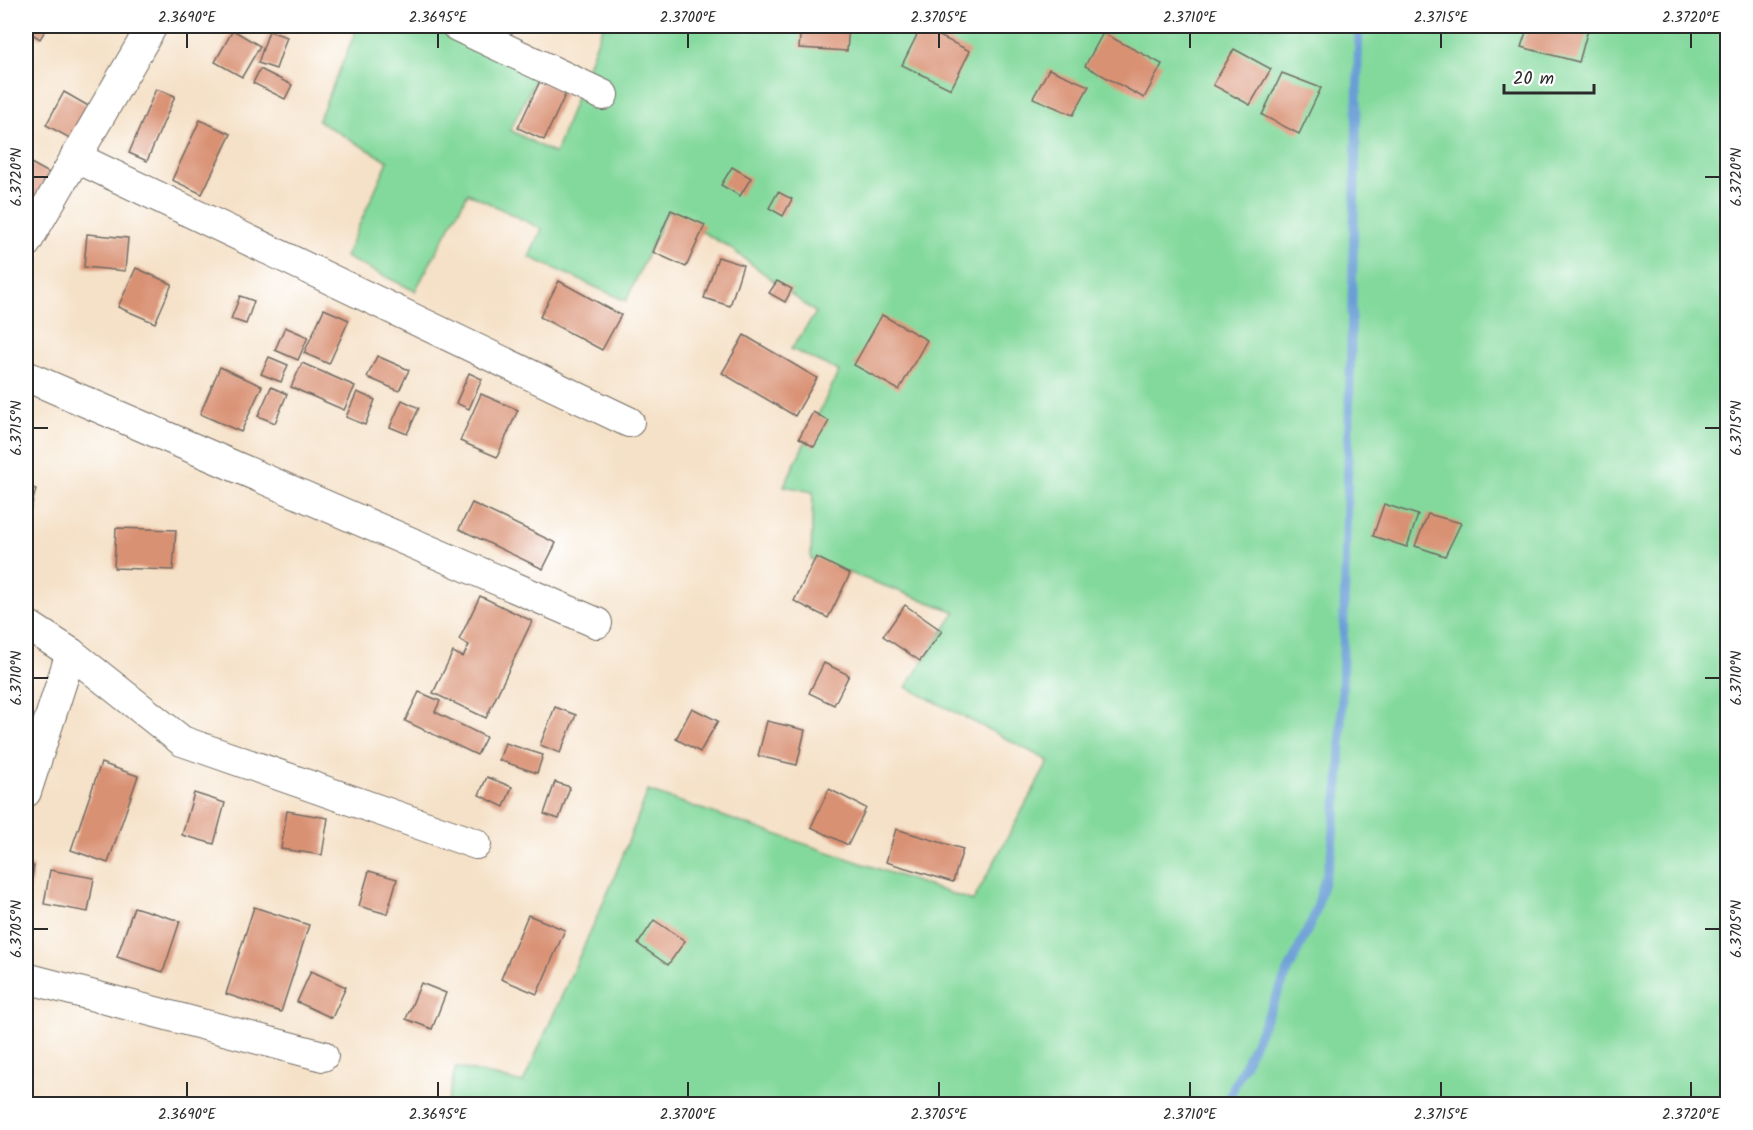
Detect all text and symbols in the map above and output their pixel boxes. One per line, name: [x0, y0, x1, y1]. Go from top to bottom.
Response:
text: 2.3690°E: [158, 6, 217, 30]
text: 2.3695°E: [409, 6, 468, 30]
text: 2.3700°E: [660, 6, 718, 30]
text: 2.3705°E: [910, 6, 969, 30]
text: 2.3710°E: [1163, 6, 1218, 30]
text: 2.3715°E: [1414, 6, 1469, 30]
text: 2.3720°E: [1662, 6, 1721, 30]
scale bar: [1504, 57, 1594, 95]
text: 20 m: [1513, 65, 1554, 94]
text: 6.3720°N: [5, 148, 29, 206]
text: 6.3720°N: [1725, 148, 1749, 206]
text: 6.3715°N: [5, 400, 29, 456]
text: 6.3715°N: [1725, 400, 1749, 456]
text: 6.3710°N: [5, 651, 29, 705]
text: 6.3710°N: [1725, 651, 1749, 705]
text: 6.3705°N: [5, 900, 29, 958]
text: 6.3705°N: [1725, 900, 1749, 958]
text: 2.3690°E: [158, 1103, 217, 1127]
text: 2.3695°E: [409, 1103, 468, 1127]
text: 2.3700°E: [660, 1103, 718, 1127]
text: 2.3705°E: [910, 1103, 969, 1127]
text: 2.3710°E: [1163, 1103, 1218, 1127]
text: 2.3715°E: [1414, 1103, 1469, 1127]
text: 2.3720°E: [1662, 1103, 1721, 1127]

